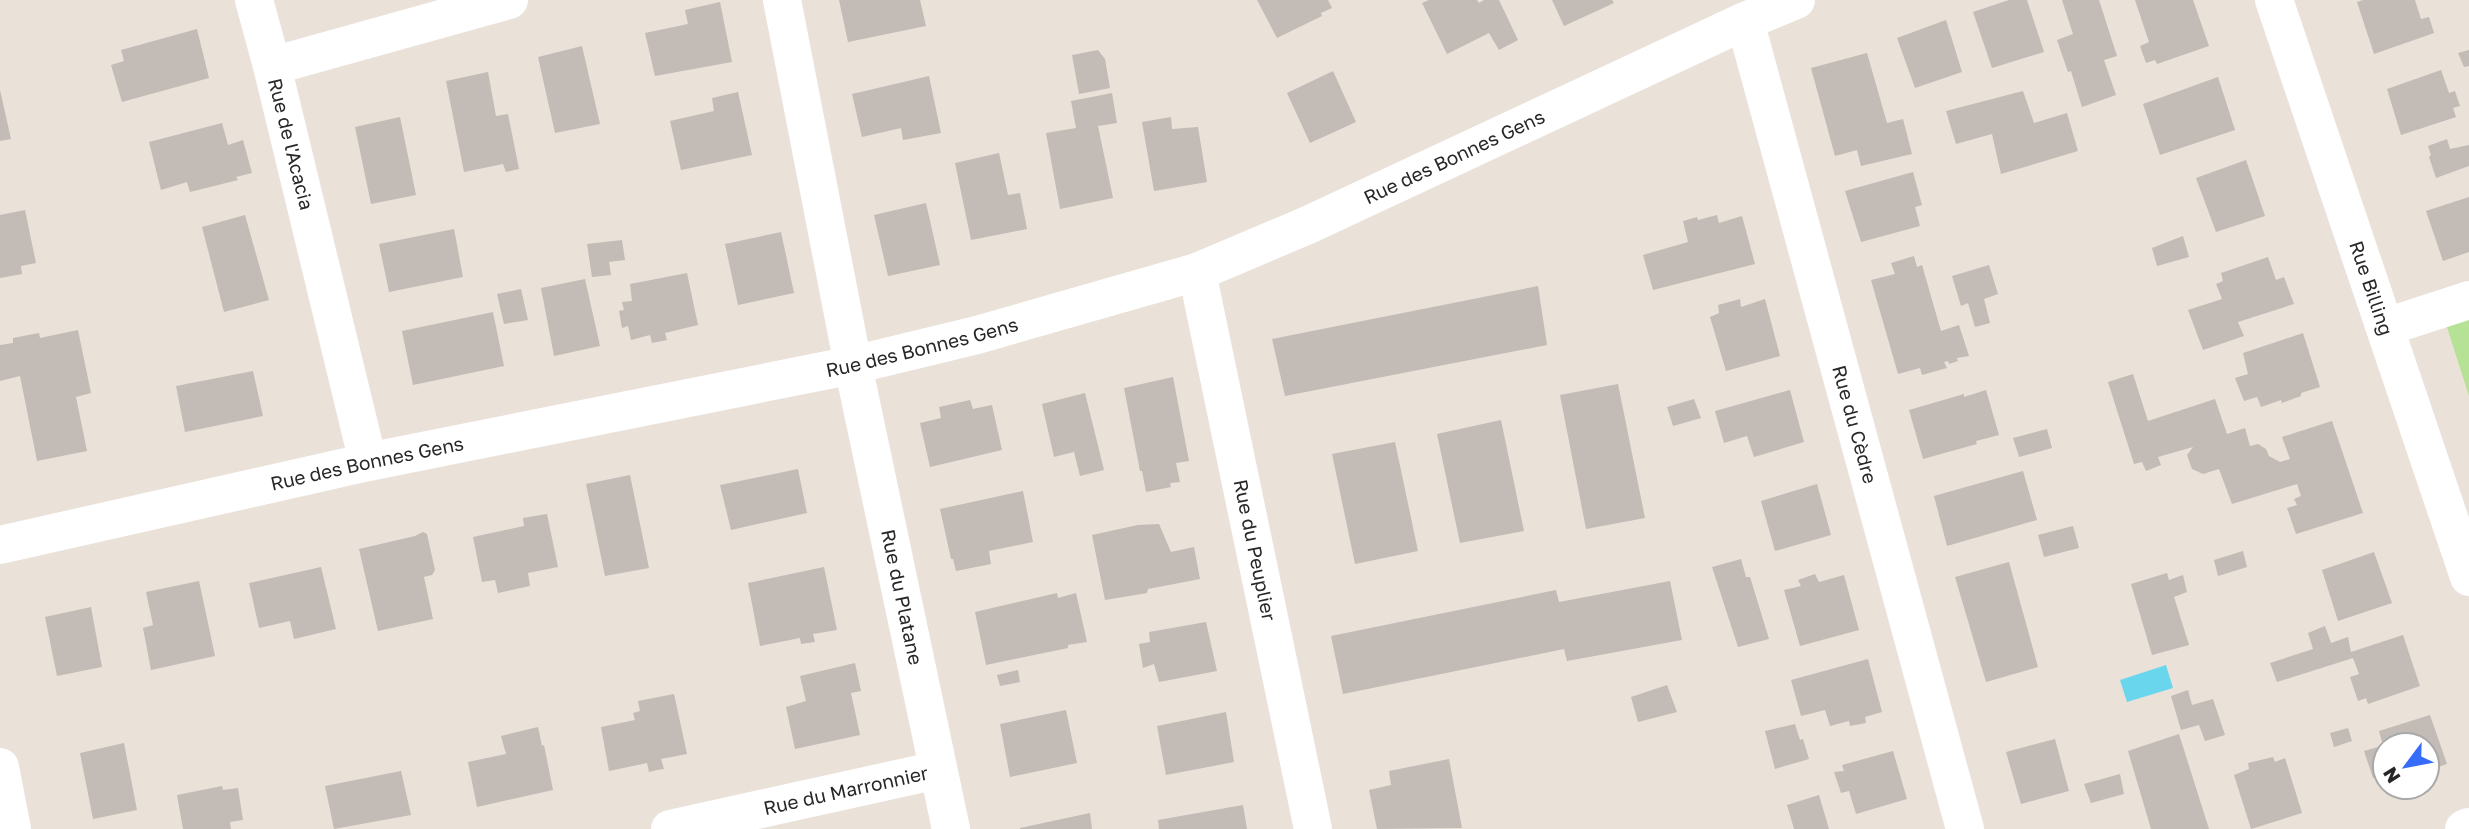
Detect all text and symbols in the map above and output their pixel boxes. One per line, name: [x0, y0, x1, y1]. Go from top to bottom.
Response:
street label: Rue de l'Acacia: [264, 76, 319, 212]
street label: Rue des Bonnes Gens: [1360, 104, 1548, 208]
street label: Rue Billing: [2345, 238, 2398, 338]
street label: Rue des Bonnes Gens: [824, 312, 1020, 381]
street label: Rue du Cèdre: [1828, 362, 1882, 486]
street label: Rue des Bonnes Gens: [268, 431, 466, 495]
street label: Rue du Peuplier: [1229, 477, 1281, 623]
street label: Rue du Platane: [877, 527, 928, 667]
north arrow: [2371, 731, 2441, 801]
street label: Rue du Marronnier: [761, 760, 931, 819]
text: N: [2378, 763, 2405, 787]

